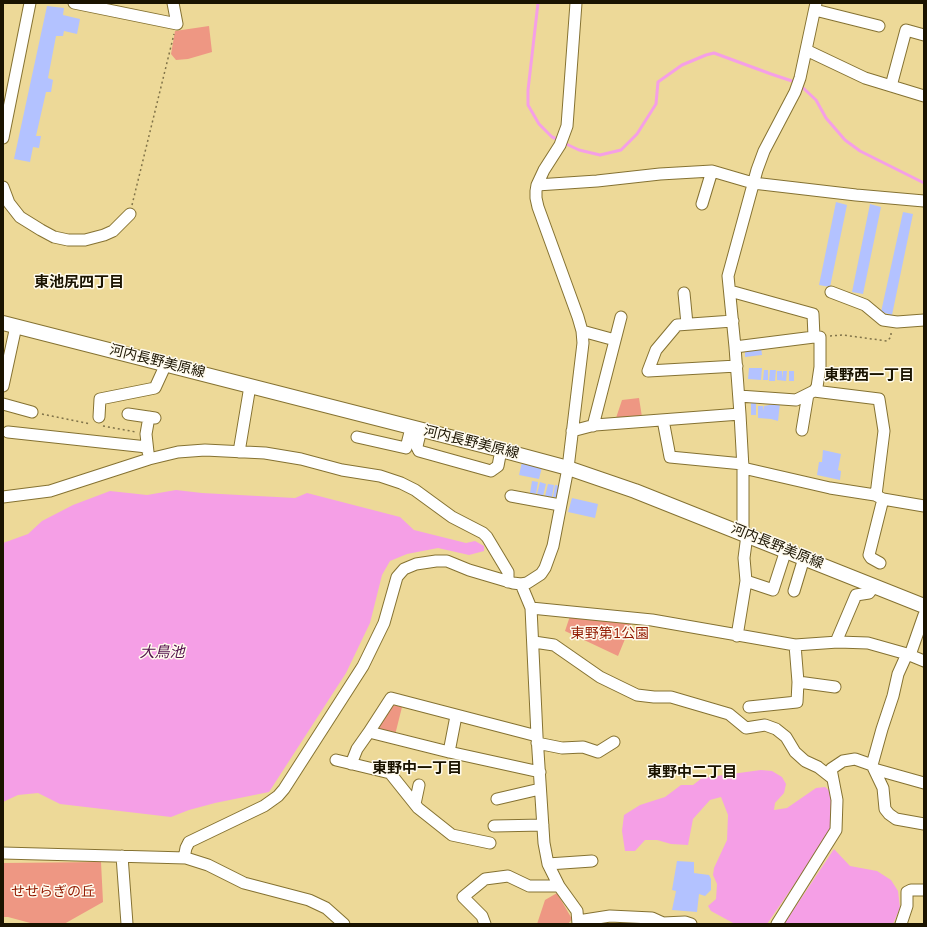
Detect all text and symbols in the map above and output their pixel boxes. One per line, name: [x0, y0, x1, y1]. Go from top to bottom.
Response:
district label: 東池尻四丁目: [34, 274, 124, 292]
street label: 河内長野美原線: [107, 342, 207, 382]
district label: 東野西一丁目: [824, 367, 914, 385]
street label: 河内長野美原線: [421, 423, 521, 463]
street label: 河内長野美原線: [728, 521, 826, 573]
park label: 東野第1公園: [571, 627, 649, 643]
water label: 大鳥池: [140, 644, 184, 662]
district label: 東野中一丁目: [372, 760, 462, 778]
district label: 東野中二丁目: [647, 764, 737, 782]
park label: せせらぎの丘: [11, 885, 95, 901]

